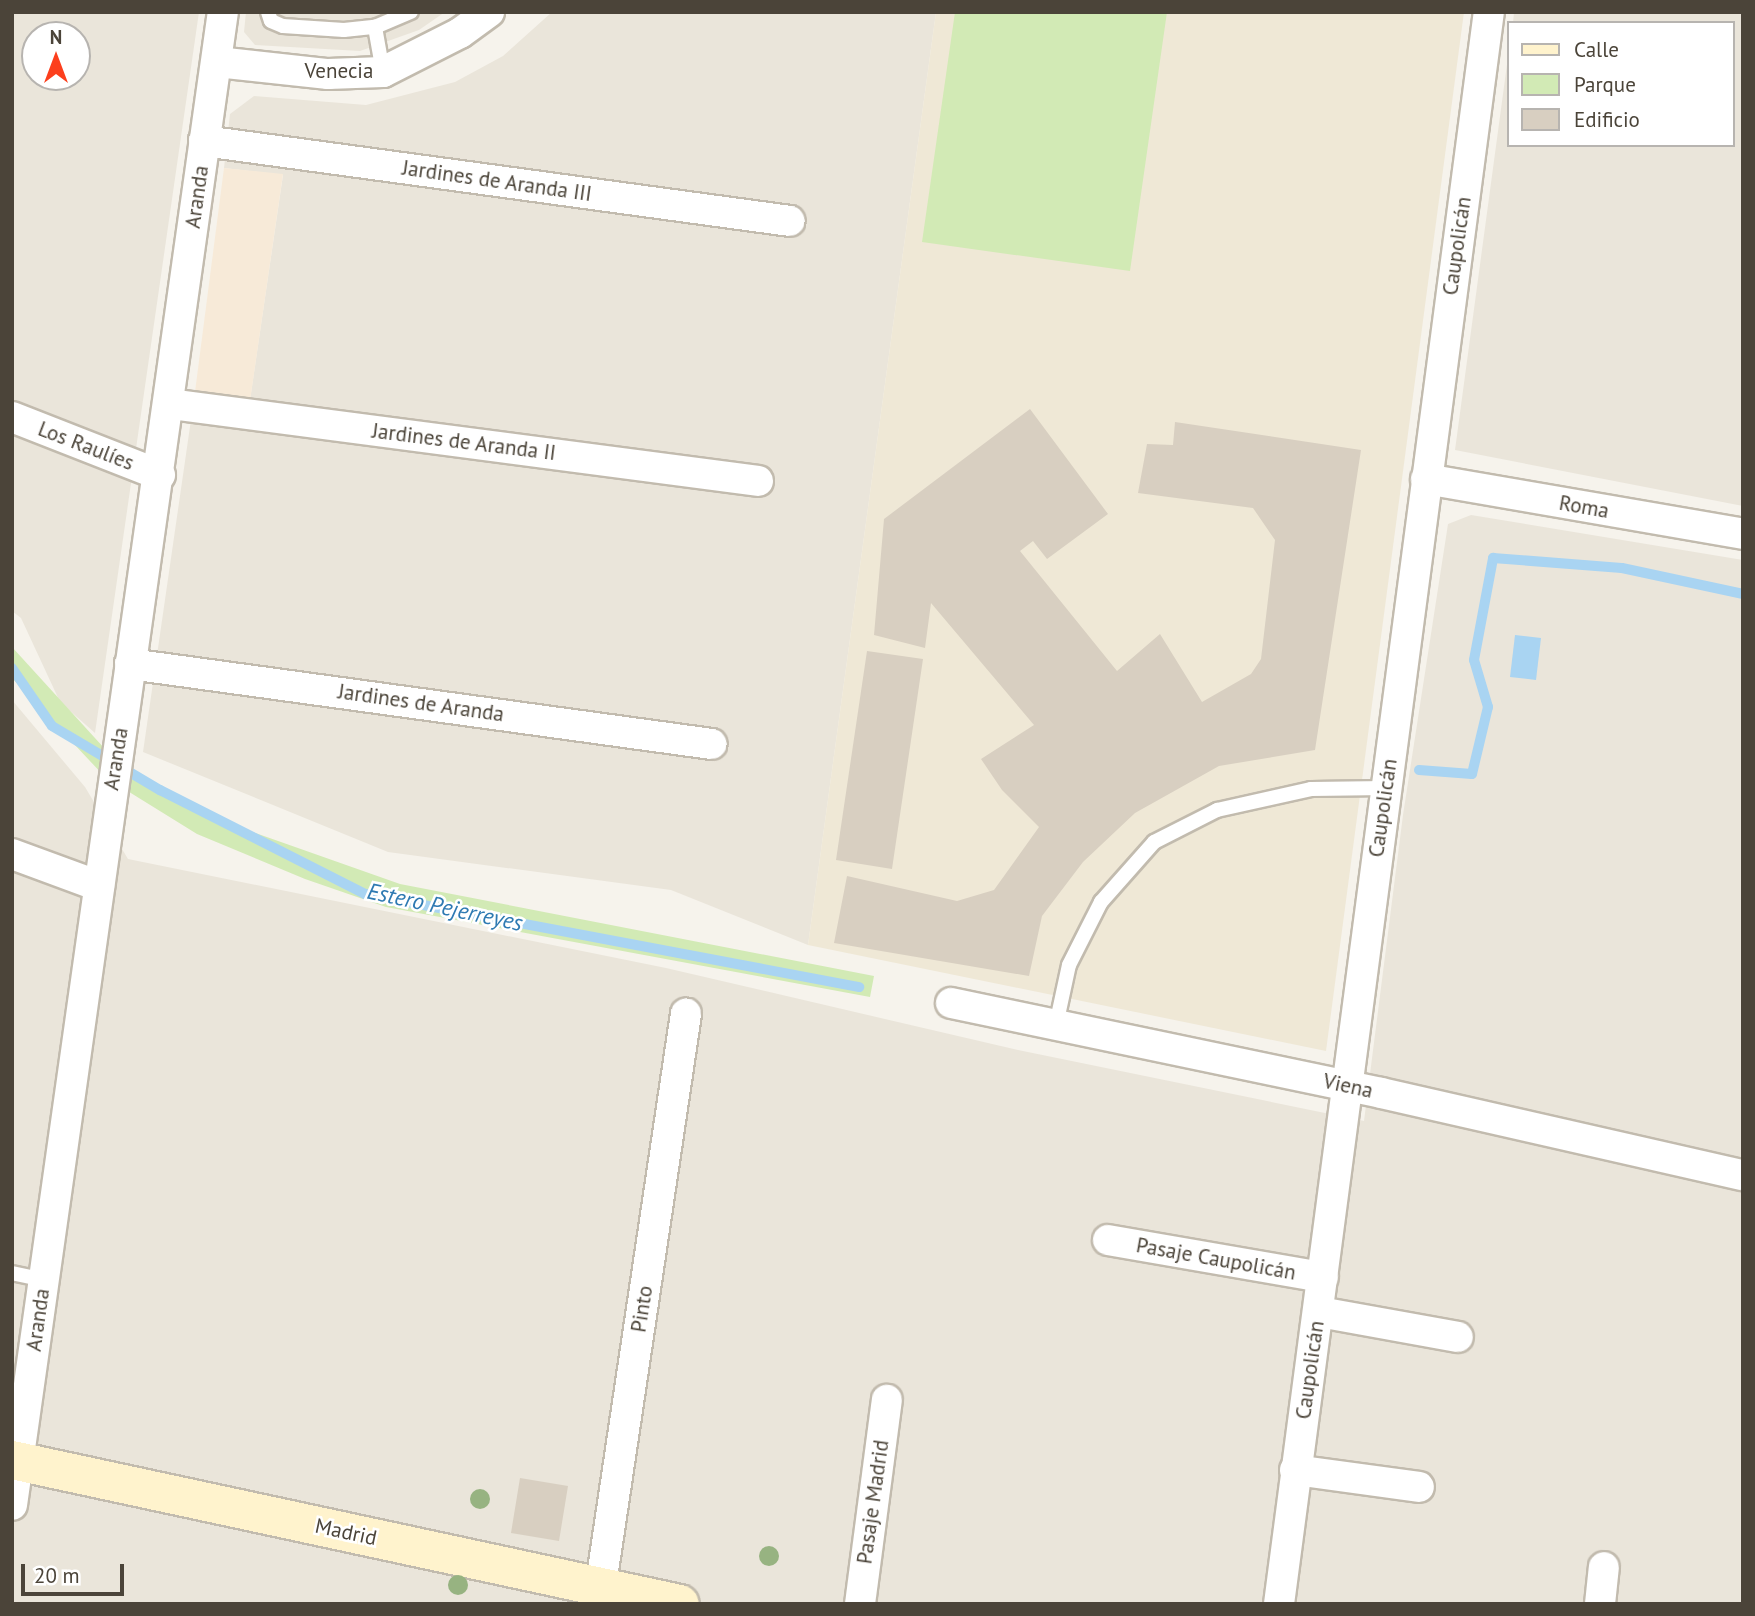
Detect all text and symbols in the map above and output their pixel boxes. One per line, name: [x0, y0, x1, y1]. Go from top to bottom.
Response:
north arrow: [21, 21, 91, 91]
legend: [1506, 21, 1734, 147]
text: N: [50, 25, 62, 49]
text: Calle: [1574, 36, 1619, 63]
street label: Venecia: [305, 58, 373, 84]
text: Parque: [1574, 71, 1636, 98]
text: Edificio: [1574, 106, 1640, 133]
street label: Jardines de Aranda III: [400, 155, 594, 207]
street label: Aranda: [180, 164, 214, 230]
street label: Caupolicán: [1438, 195, 1476, 297]
street label: Los Raulíes: [35, 416, 137, 476]
street label: Jardines de Aranda II: [370, 418, 558, 466]
street label: Roma: [1557, 490, 1611, 524]
street label: Jardines de Aranda: [336, 679, 506, 727]
street label: Aranda: [99, 726, 133, 792]
street label: Caupolicán: [1364, 757, 1402, 859]
water label: Estero Pejerreyes: [365, 877, 525, 937]
street label: Viena: [1321, 1068, 1375, 1104]
street label: Pasaje Caupolicán: [1134, 1233, 1298, 1285]
street label: Pinto: [626, 1284, 658, 1334]
street label: Aranda: [21, 1287, 55, 1353]
street label: Caupolicán: [1291, 1319, 1329, 1421]
street label: Pasaje Madrid: [852, 1438, 894, 1566]
street label: Madrid: [313, 1513, 379, 1551]
scale bar: [24, 1550, 128, 1594]
text: 20 m: [34, 1562, 80, 1589]

